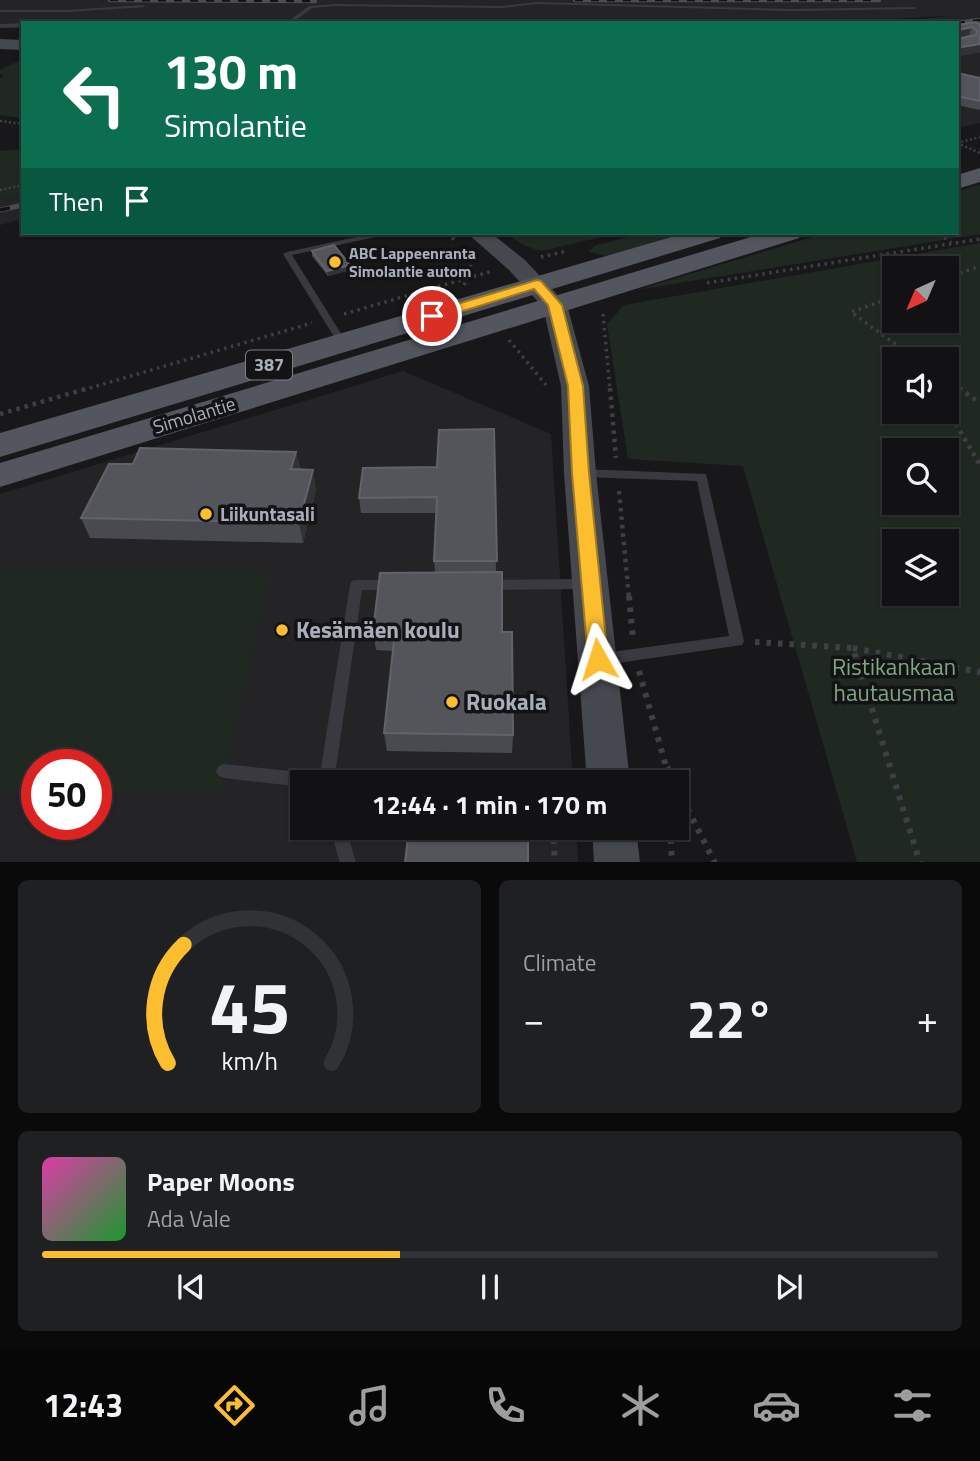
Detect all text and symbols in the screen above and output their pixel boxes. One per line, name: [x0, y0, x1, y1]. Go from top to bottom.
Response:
text: 130 m: [164, 33, 298, 108]
icon: left: [49, 49, 140, 140]
text: Simolantie: [164, 101, 307, 149]
text: Then: [49, 182, 104, 221]
icon: arrive: [118, 182, 156, 220]
place label: ABC Lappeenranta Simolantie autom: [349, 241, 476, 283]
marker: ABC Lappeenranta Simolantie autom: [327, 254, 343, 270]
north arrow: [882, 256, 959, 332]
map controls: [882, 256, 959, 606]
pin: [402, 286, 462, 346]
icon: arrive: [413, 297, 451, 335]
button: sound: [882, 347, 959, 424]
road number: 387: [246, 351, 292, 380]
street label: Simolantie: [149, 388, 239, 441]
button: search: [882, 438, 959, 515]
place label: Liikuntasali: [220, 499, 315, 528]
marker: Liikuntasali: [198, 506, 214, 522]
button: layers: [882, 529, 959, 606]
place label: Kesämäen koulu: [296, 612, 460, 647]
marker: Kesämäen koulu: [274, 622, 290, 638]
position arrow: [561, 622, 635, 696]
park label: Ristikankaan hautausmaa: [832, 649, 956, 710]
place label: Ruokala: [466, 684, 547, 719]
marker: Ruokala: [444, 694, 460, 710]
speed limit sign: 50: [21, 749, 112, 840]
text: 12:44 · 1 min · 170 m: [372, 785, 607, 824]
text: Climate: [523, 945, 596, 980]
text: 45: [209, 951, 290, 1061]
text: 22°: [687, 979, 774, 1058]
text: −: [523, 990, 544, 1048]
text: +: [917, 990, 938, 1048]
text: km/h: [221, 1041, 278, 1079]
text: Paper Moons: [147, 1162, 295, 1201]
text: Ada Vale: [147, 1201, 231, 1236]
icon: previous: [172, 1268, 210, 1306]
icon: pause: [471, 1268, 509, 1306]
icon: next: [770, 1268, 808, 1306]
text: 12:43: [43, 1381, 123, 1429]
icon: directions: [210, 1381, 259, 1430]
icon: music: [345, 1381, 394, 1430]
icon: phone: [481, 1381, 530, 1430]
icon: climate: [616, 1381, 665, 1430]
icon: car: [752, 1381, 801, 1430]
icon: filters: [888, 1381, 937, 1430]

